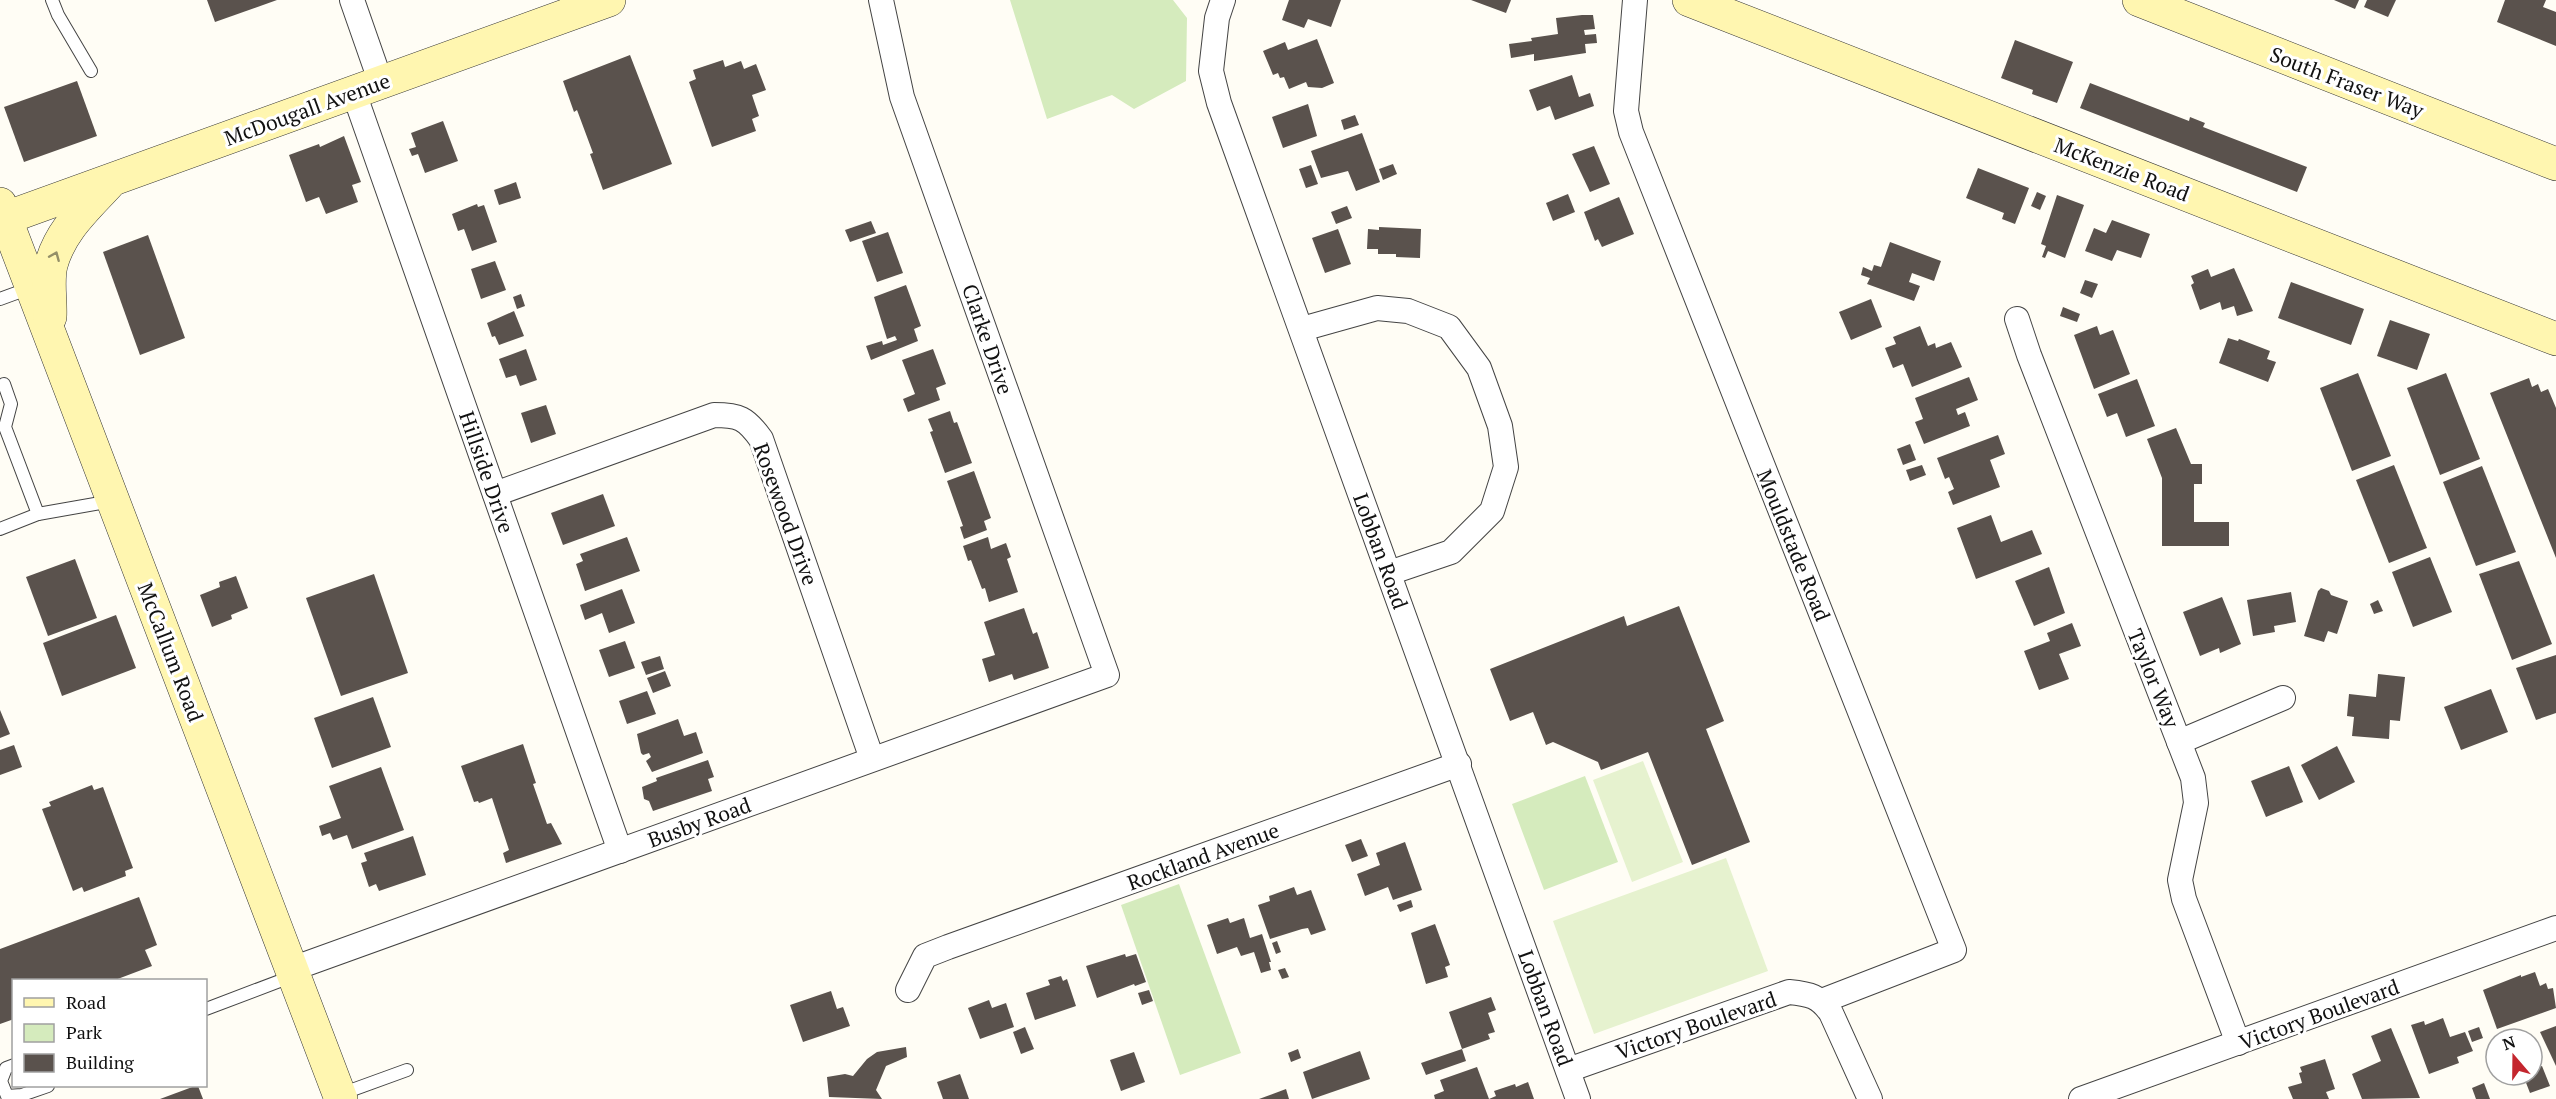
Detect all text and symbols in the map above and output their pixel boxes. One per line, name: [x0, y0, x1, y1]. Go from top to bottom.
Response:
street label: South Fraser Way: [2266, 40, 2428, 124]
street label: McDougall Avenue: [220, 66, 394, 152]
street label: McKenzie Road: [2050, 130, 2194, 208]
one-way arrow: [48, 251, 60, 262]
street label: Clarke Drive: [956, 280, 1020, 398]
street label: Hillside Drive: [453, 407, 521, 537]
street label: Rosewood Drive: [747, 439, 825, 589]
street label: Mouldstade Road: [1751, 465, 1837, 625]
street label: Lobban Road: [1347, 489, 1415, 613]
street label: McCallum Road: [132, 578, 211, 726]
street label: Taylor Way: [2122, 624, 2187, 732]
street label: Busby Road: [644, 790, 755, 854]
street label: Rockland Avenue: [1123, 816, 1283, 896]
street label: Lobban Road: [1512, 946, 1580, 1070]
street label: Victory Boulevard: [2235, 972, 2403, 1056]
legend: [12, 979, 207, 1087]
street label: Victory Boulevard: [1612, 984, 1780, 1066]
text: Road: [66, 990, 106, 1014]
text: Park: [66, 1020, 103, 1044]
north arrow: [2484, 1027, 2544, 1087]
text: N: [2499, 1030, 2518, 1055]
text: Building: [66, 1050, 134, 1074]

